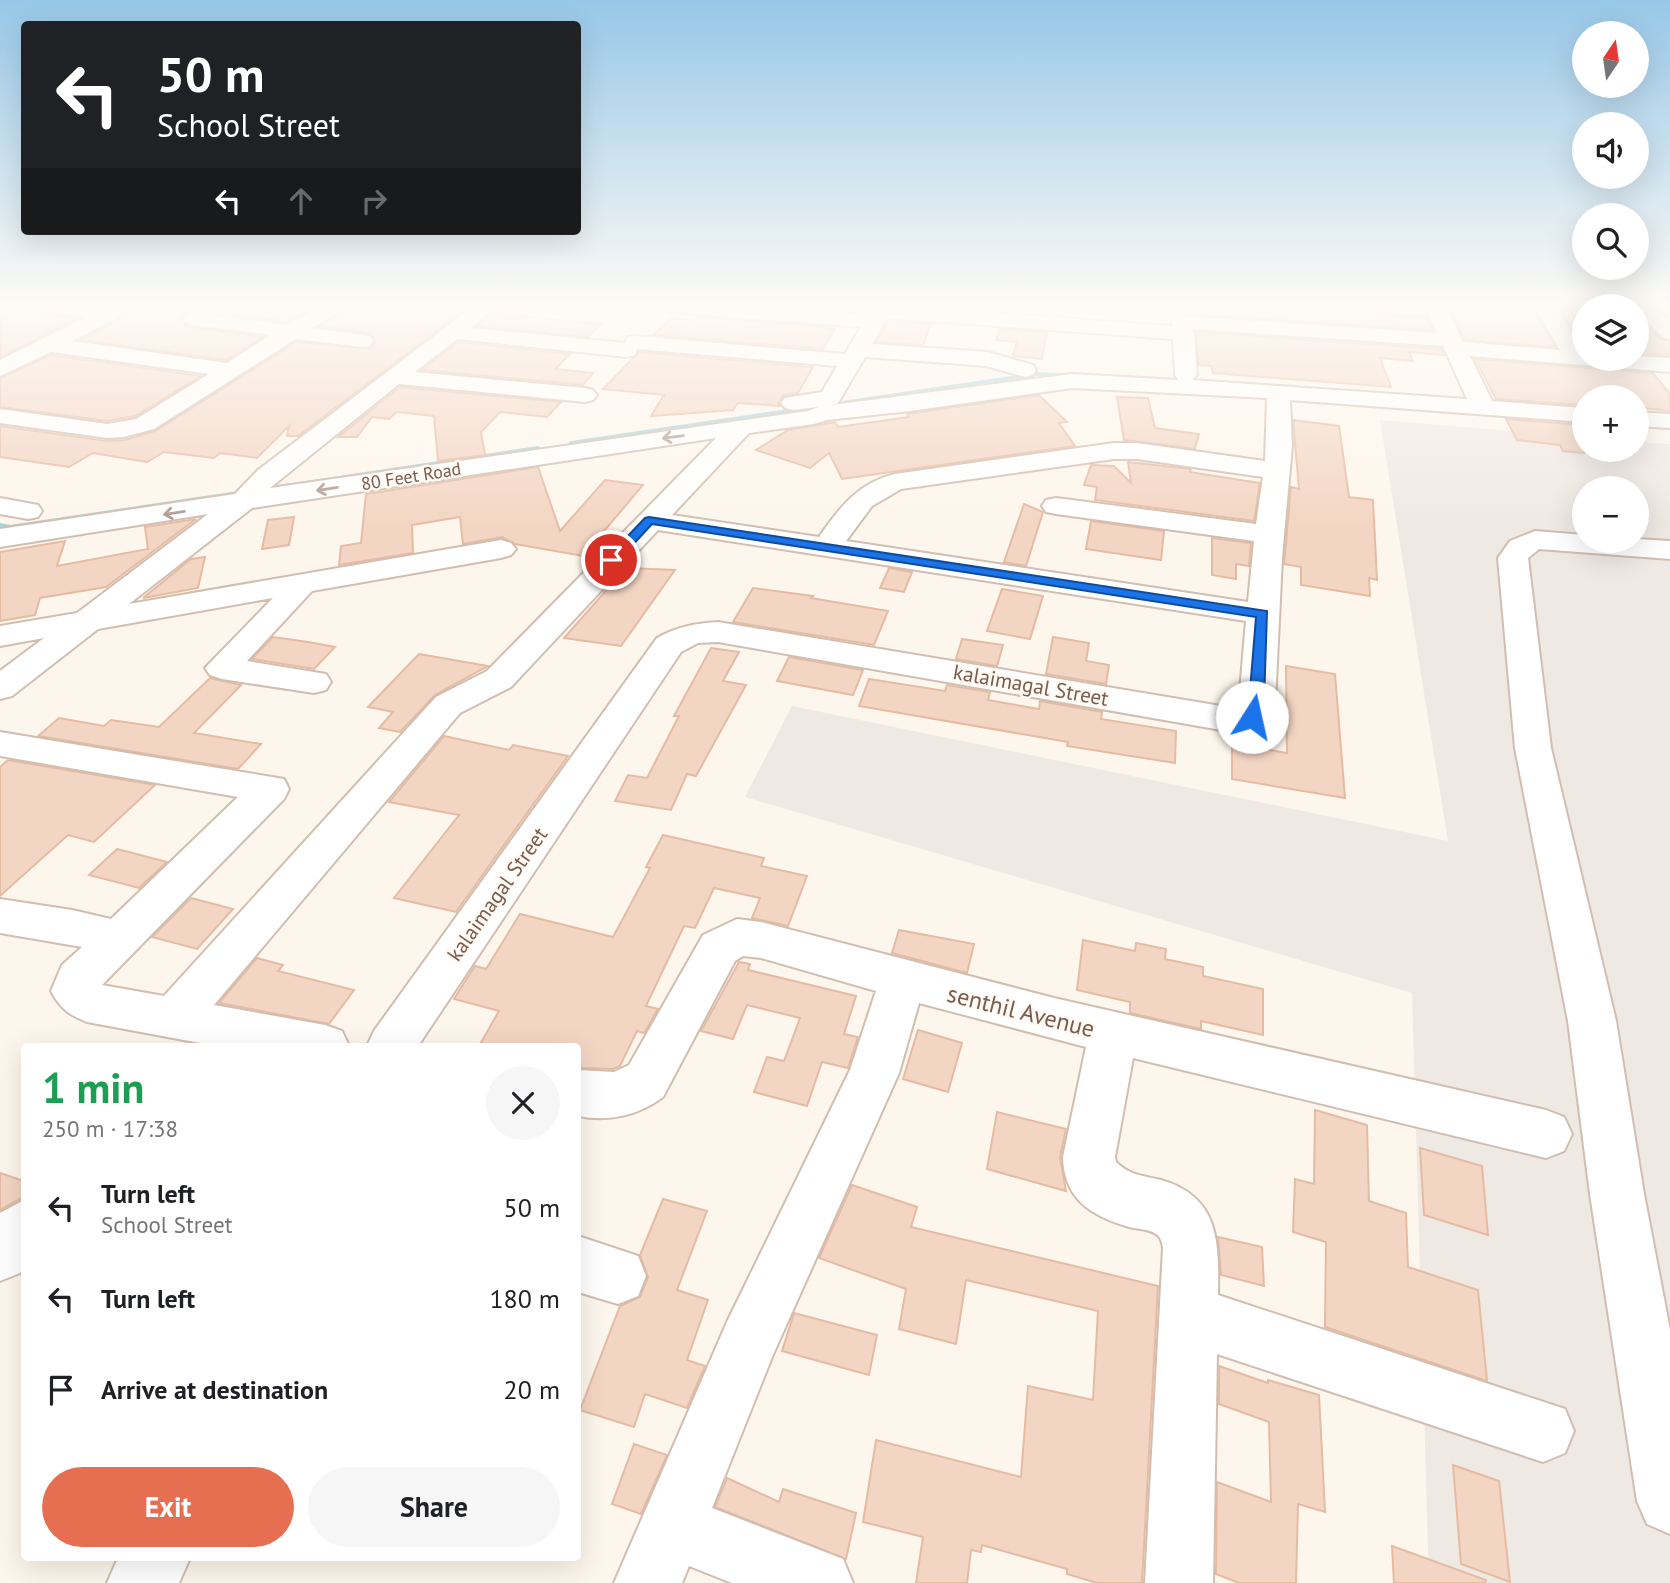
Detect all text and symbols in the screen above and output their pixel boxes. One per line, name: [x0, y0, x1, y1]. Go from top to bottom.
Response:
north arrow: [1572, 21, 1648, 98]
map controls: [1572, 21, 1649, 553]
text: 50 m: [157, 42, 264, 106]
icon: left: [42, 49, 133, 140]
text: School Street: [157, 104, 340, 146]
button: sound: [1572, 112, 1649, 189]
icon: left: [209, 182, 247, 220]
icon: ahead: [282, 182, 320, 220]
icon: right: [355, 182, 393, 220]
button: search: [1572, 203, 1649, 280]
button: layers: [1572, 294, 1649, 371]
button: +: [1572, 385, 1649, 462]
one-way arrow: [662, 431, 685, 444]
street label: 80 Feet Road: [359, 457, 463, 495]
button: −: [1572, 476, 1649, 553]
one-way arrow: [316, 483, 339, 496]
one-way arrow: [163, 507, 186, 520]
pin: [581, 530, 641, 590]
icon: arrive: [592, 541, 630, 579]
street label: kalaimagal Street: [951, 658, 1111, 712]
position arrow: [1215, 680, 1289, 754]
street label: kalaimagal Street: [441, 822, 553, 966]
street label: senthil Avenue: [944, 978, 1098, 1044]
text: 1 min: [42, 1060, 144, 1115]
button: close: [486, 1066, 560, 1140]
text: 250 m · 17:38: [42, 1114, 178, 1143]
text: Turn left: [101, 1177, 195, 1210]
icon: left: [42, 1189, 80, 1227]
text: 50 m: [504, 1191, 560, 1224]
text: School Street: [101, 1210, 232, 1239]
icon: left: [42, 1280, 80, 1318]
text: Turn left: [101, 1282, 195, 1315]
text: 180 m: [489, 1282, 560, 1315]
icon: arrive: [42, 1371, 80, 1409]
text: Arrive at destination: [101, 1373, 328, 1406]
text: 20 m: [504, 1373, 560, 1406]
button: Exit: [42, 1467, 294, 1547]
button: Share: [308, 1467, 560, 1547]

